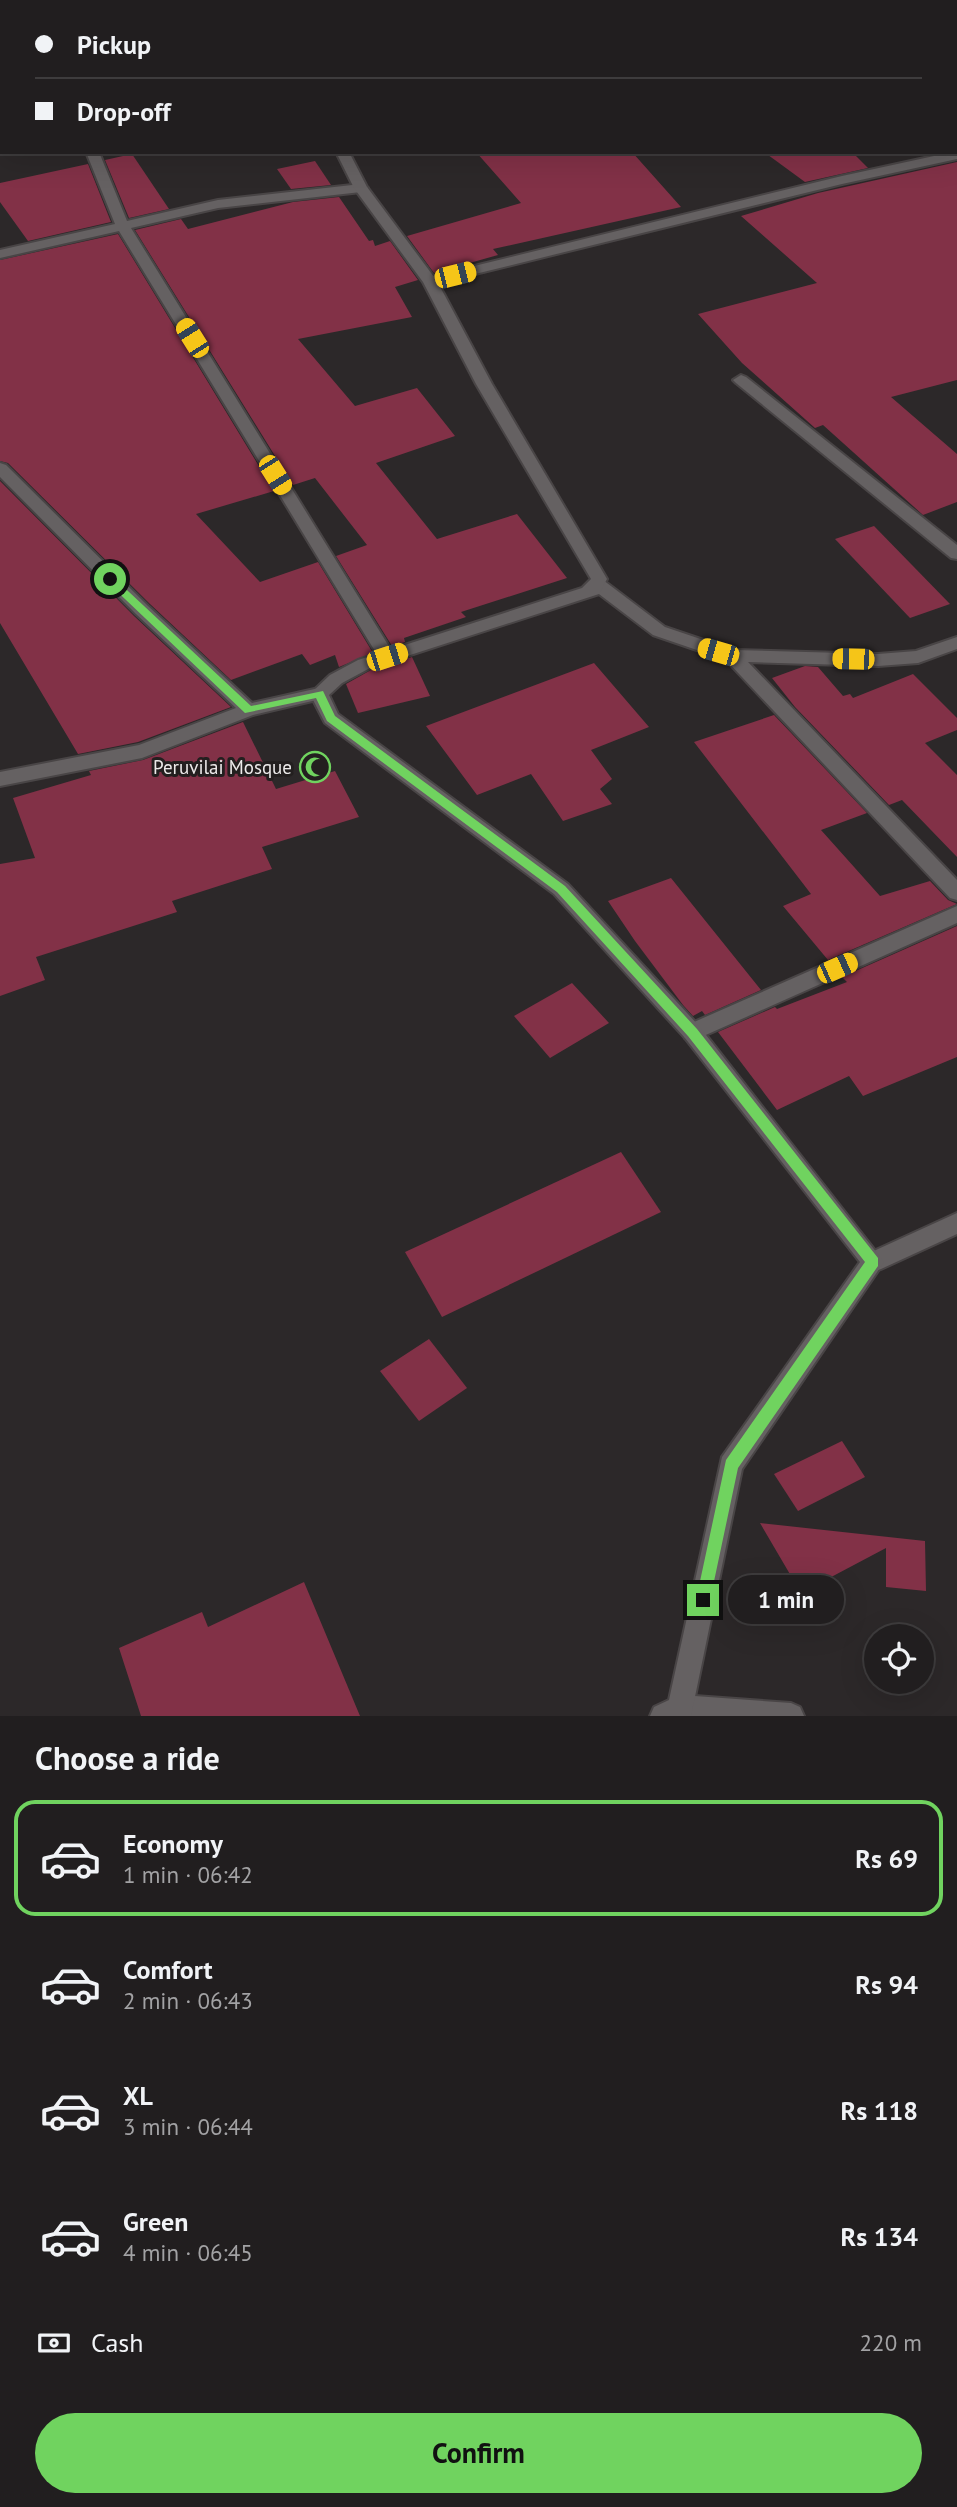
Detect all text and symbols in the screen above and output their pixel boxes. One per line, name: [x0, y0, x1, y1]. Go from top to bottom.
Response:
text: Pickup: [77, 28, 151, 61]
text: Drop-off: [77, 95, 171, 128]
car: [433, 260, 478, 290]
car: [172, 315, 213, 361]
car: [255, 452, 296, 498]
route start: [94, 563, 126, 595]
car: [695, 636, 742, 668]
car: [364, 641, 411, 673]
car: [832, 648, 875, 670]
mosque icon: Peruvilai Mosque: [298, 750, 332, 784]
place label: Peruvilai Mosque: [153, 755, 292, 779]
car: [814, 950, 861, 986]
callout: 1 min: [728, 1576, 843, 1624]
route end: [687, 1584, 719, 1616]
text: 1 min: [758, 1585, 814, 1614]
map controls: [864, 1624, 934, 1694]
button: locate: [864, 1624, 934, 1694]
text: Choose a ride: [35, 1737, 220, 1779]
icon: car: [39, 1827, 102, 1890]
text: Economy: [123, 1827, 223, 1860]
text: Rs 69: [855, 1842, 918, 1875]
text: 1 min · 06:42: [123, 1860, 253, 1889]
icon: car: [39, 1953, 102, 2016]
text: Comfort: [123, 1953, 213, 1986]
text: Rs 94: [855, 1968, 918, 2001]
text: 2 min · 06:43: [123, 1986, 253, 2015]
icon: car: [39, 2079, 102, 2142]
text: XL: [123, 2079, 153, 2112]
text: Rs 118: [841, 2094, 918, 2127]
text: 3 min · 06:44: [123, 2112, 253, 2141]
icon: car: [39, 2205, 102, 2268]
text: Green: [123, 2205, 188, 2238]
text: Rs 134: [841, 2220, 918, 2253]
text: 4 min · 06:45: [123, 2238, 253, 2267]
icon: cash: [35, 2324, 73, 2362]
text: Cash: [91, 2326, 143, 2359]
text: 220 m: [860, 2328, 922, 2357]
button: Confirm: [35, 2413, 922, 2493]

